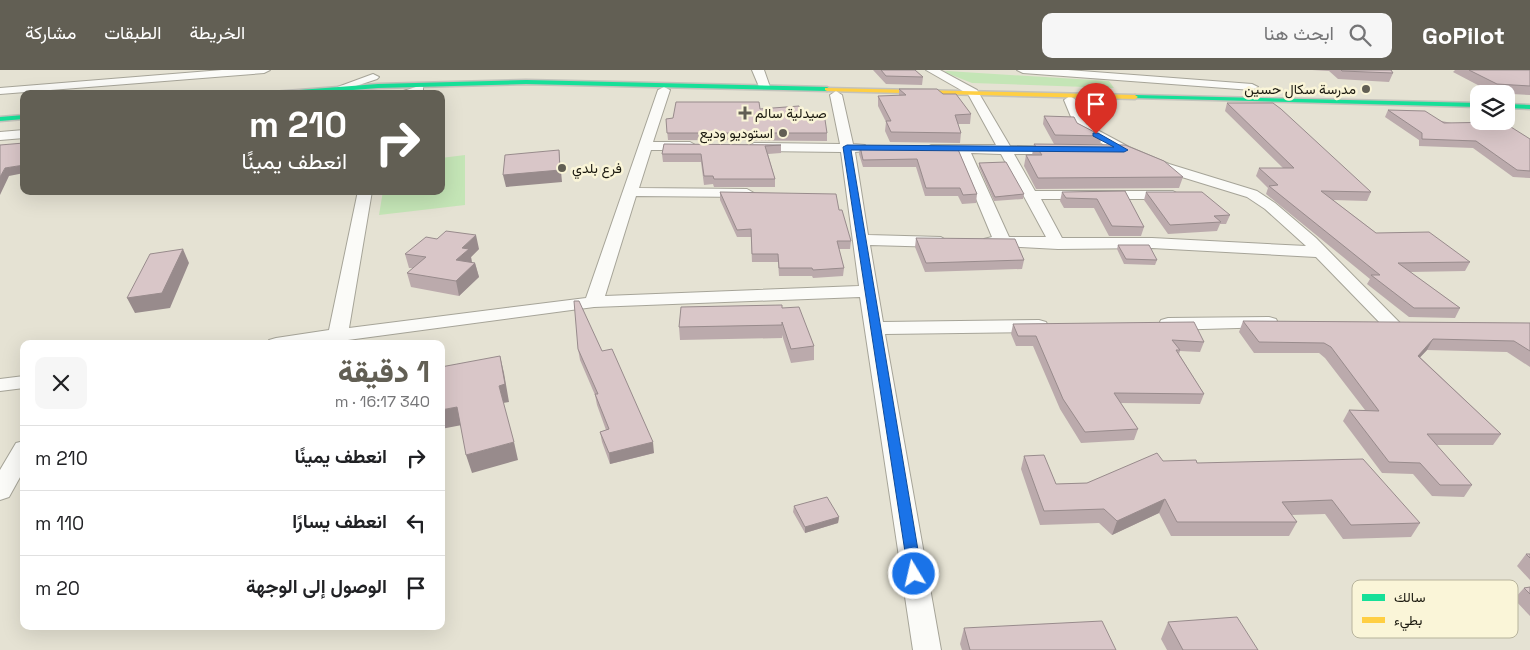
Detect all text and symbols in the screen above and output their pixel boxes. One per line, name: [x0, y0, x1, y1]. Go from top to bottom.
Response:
search box: [1042, 13, 1392, 58]
text: GoPilot: [1422, 20, 1505, 51]
text: مشاركة: [25, 21, 76, 44]
text: الطبقات: [104, 21, 161, 44]
text: الخريطة: [189, 21, 245, 44]
text: ابحث هنا: [1264, 21, 1334, 46]
icon: search: [1346, 21, 1374, 49]
place label: مدرسة سكال حسين: [1244, 80, 1356, 99]
pin: [1075, 83, 1117, 134]
marker: مدرسة سكال حسين: [1360, 83, 1372, 95]
map controls: [1470, 85, 1515, 130]
button: layers: [1470, 85, 1515, 130]
icon: arrive: [1082, 90, 1110, 118]
text: 210 m: [249, 103, 347, 147]
place label: صيدلية سالم: [755, 104, 827, 122]
marker: صيدلية سالم: [739, 107, 751, 119]
icon: right: [365, 110, 430, 175]
place label: استوديو وديع: [699, 124, 773, 144]
marker: استوديو وديع: [777, 127, 789, 139]
text: انعطف يمينًا: [241, 147, 347, 175]
place label: فرع بلدي: [572, 159, 622, 180]
marker: فرع بلدي: [556, 162, 568, 174]
text: 1 دقيقة: [338, 352, 430, 391]
button: close: [35, 357, 87, 409]
text: 340 m · 16:17: [335, 391, 430, 412]
text: انعطف يمينًا: [295, 444, 387, 469]
icon: right: [402, 444, 430, 472]
text: 210 m: [35, 446, 88, 471]
text: انعطف يسارًا: [292, 509, 387, 534]
icon: left: [402, 509, 430, 537]
text: 110 m: [35, 511, 84, 536]
position arrow: [887, 547, 939, 599]
text: الوصول إلى الوجهة: [246, 574, 387, 599]
icon: arrive: [402, 574, 430, 602]
text: 20 m: [35, 576, 80, 601]
legend: [1352, 580, 1518, 638]
text: سالك: [1394, 588, 1425, 606]
text: بطيء: [1394, 611, 1422, 632]

